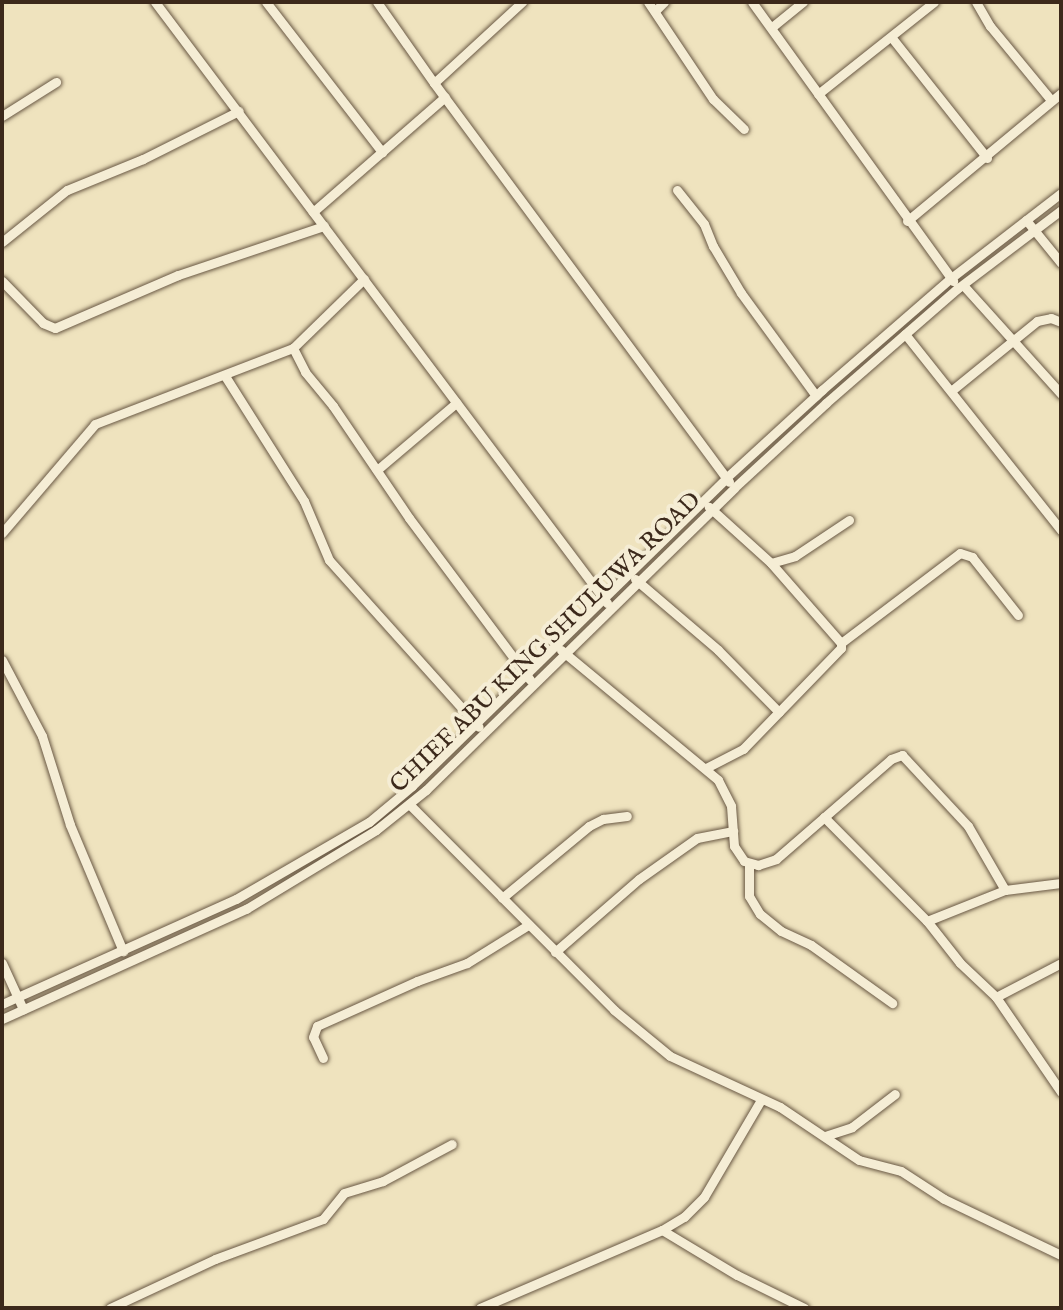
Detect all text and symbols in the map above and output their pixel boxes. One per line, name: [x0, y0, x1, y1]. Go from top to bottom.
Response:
street label: CHIEF ABU KING SHULUWA ROAD: [385, 487, 707, 799]

